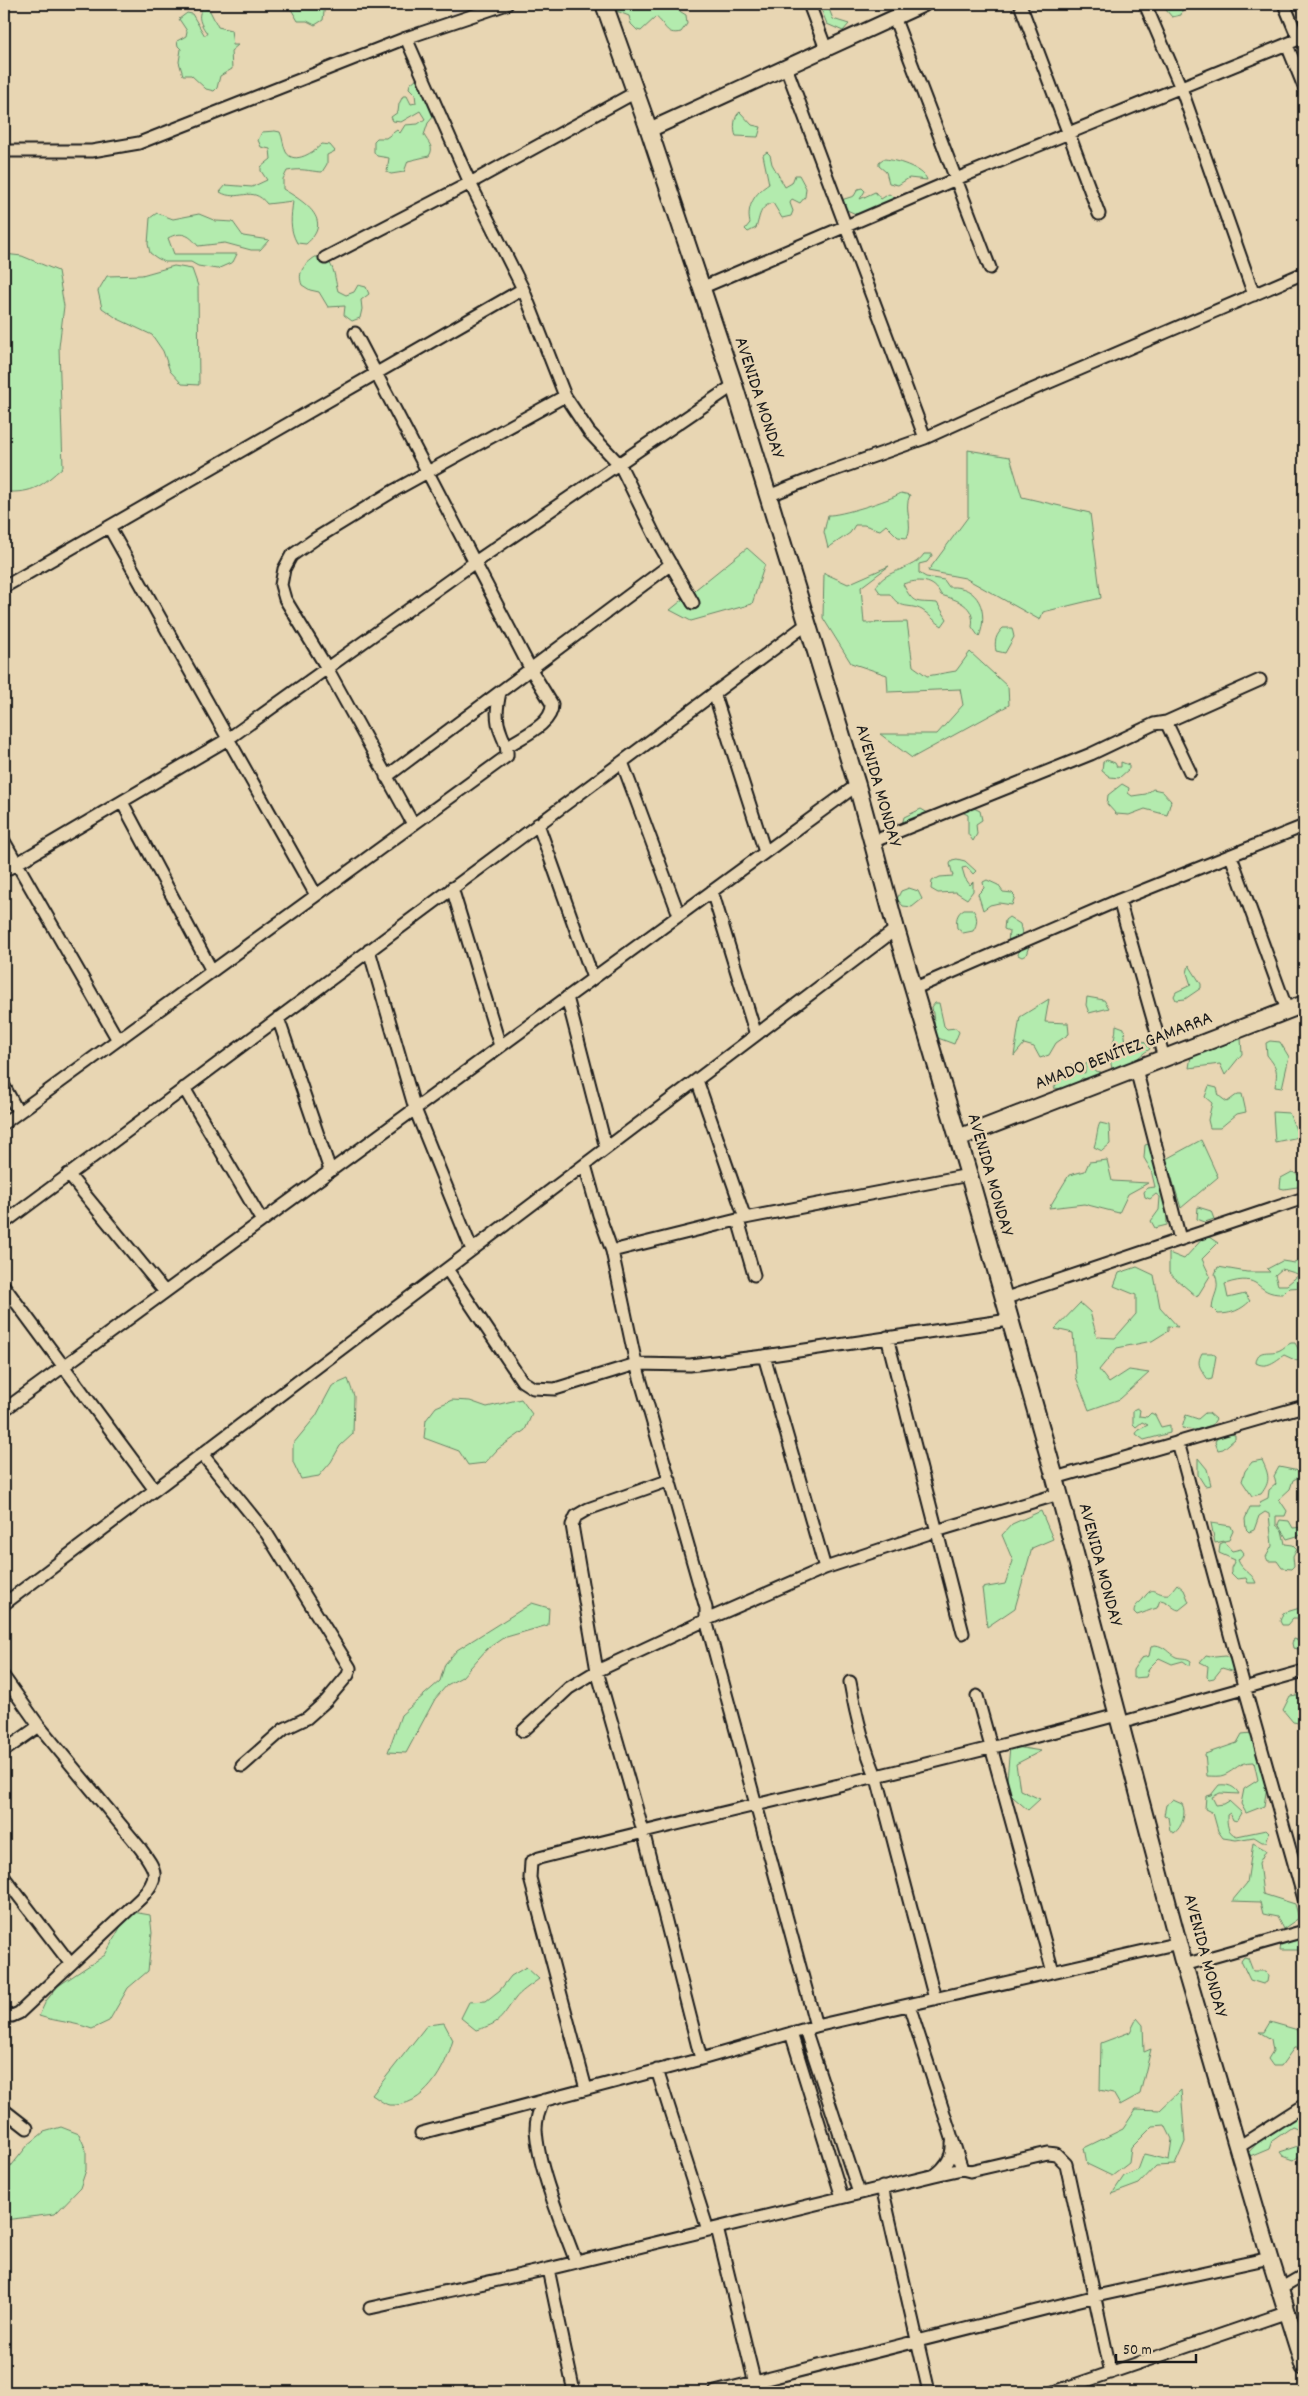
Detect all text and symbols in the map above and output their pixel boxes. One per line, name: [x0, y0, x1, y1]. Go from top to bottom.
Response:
street label: AVENIDA MONDAY: [726, 334, 791, 463]
street label: AVENIDA MONDAY: [847, 721, 908, 852]
street label: AMADO BENÍTEZ GAMARRA: [1031, 1006, 1217, 1098]
street label: AVENIDA MONDAY: [959, 1110, 1020, 1241]
street label: AVENIDA MONDAY: [1070, 1500, 1129, 1631]
street label: AVENIDA MONDAY: [1175, 1891, 1234, 2022]
scale bar: [1116, 2331, 1196, 2363]
text: 50 m: [1123, 2340, 1152, 2362]

